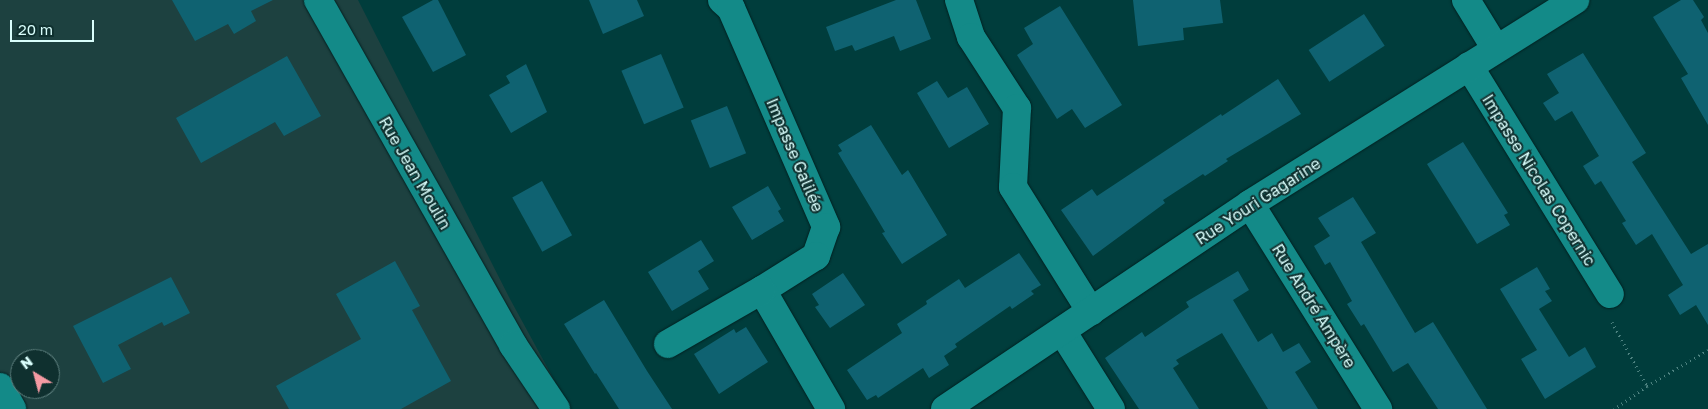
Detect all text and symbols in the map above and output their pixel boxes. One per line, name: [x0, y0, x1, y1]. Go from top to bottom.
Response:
scale bar: [12, 10, 96, 42]
text: 20 m: [18, 20, 53, 38]
street label: Impasse Nicolas Copernic: [1478, 91, 1600, 269]
street label: Impasse Galilée: [762, 95, 828, 215]
street label: Rue Jean Moulin: [375, 113, 455, 233]
street label: Rue Youri Gagarine: [1192, 153, 1324, 249]
street label: Rue André Ampère: [1268, 240, 1360, 372]
north arrow: [10, 349, 60, 399]
text: N: [17, 352, 36, 372]

